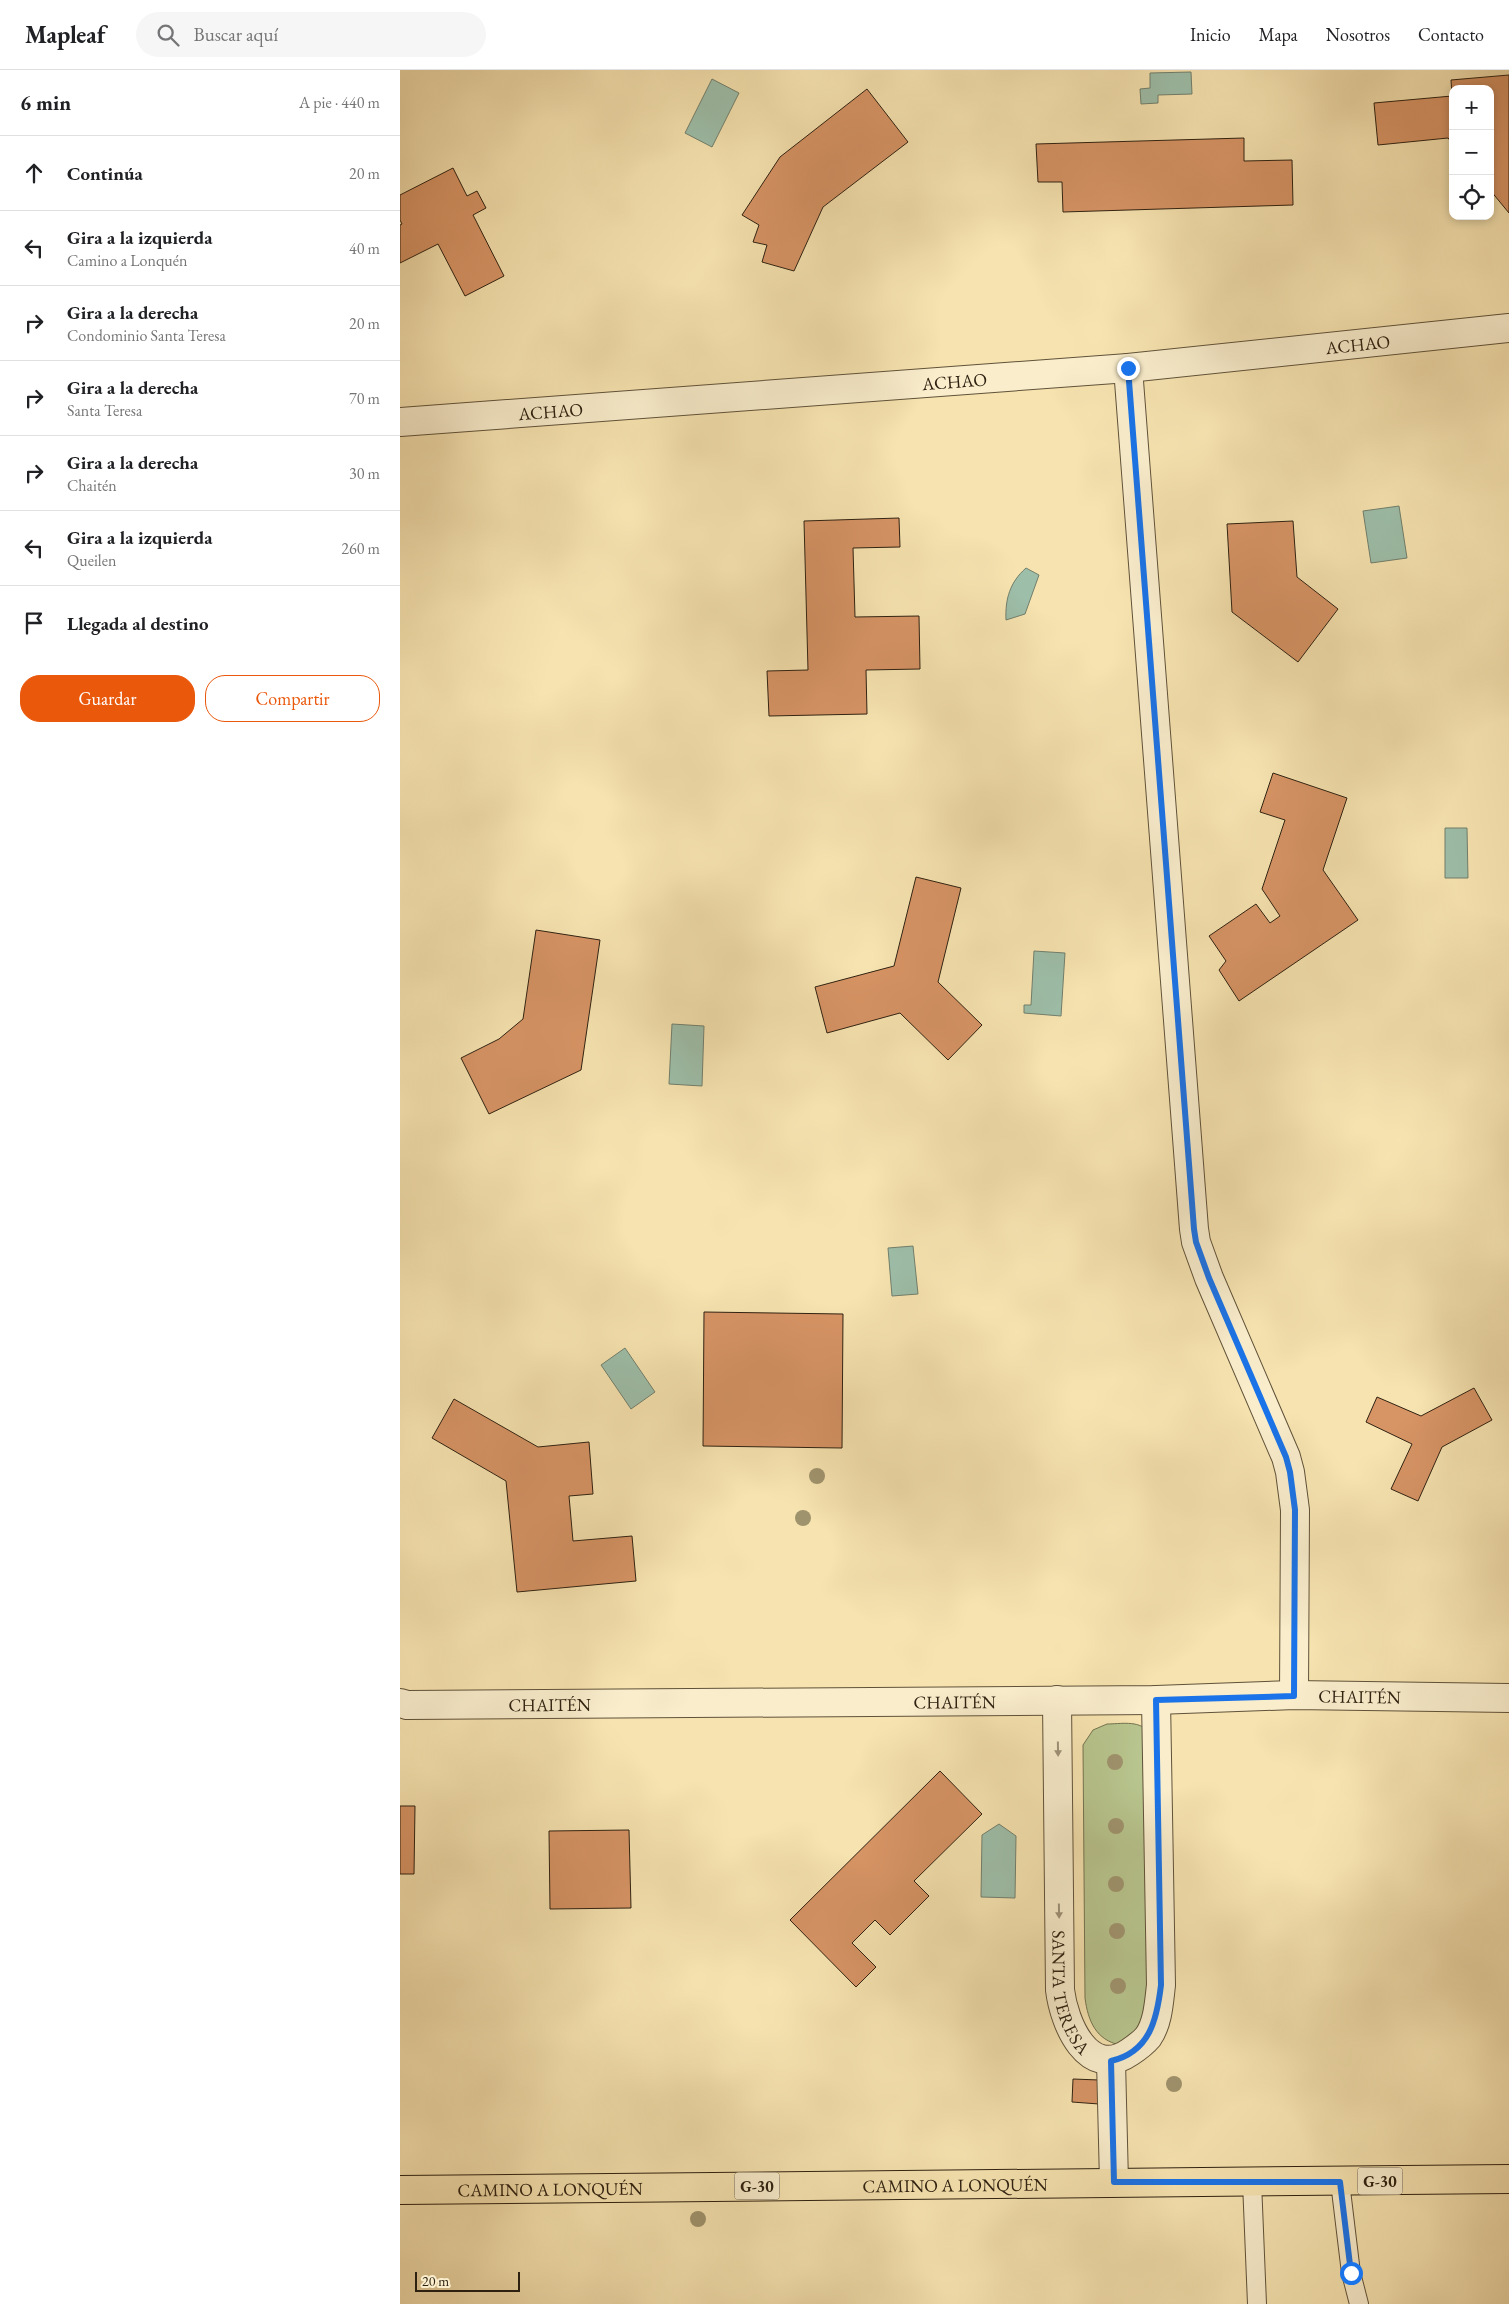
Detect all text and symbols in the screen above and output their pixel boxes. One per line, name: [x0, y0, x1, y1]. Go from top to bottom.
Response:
search box: [136, 12, 486, 57]
text: Mapleaf: [25, 19, 106, 50]
icon: search: [154, 21, 182, 49]
text: Buscar aquí: [194, 22, 278, 47]
text: Inicio: [1190, 23, 1231, 46]
text: Mapa: [1259, 23, 1298, 46]
text: Nosotros: [1326, 23, 1390, 46]
text: Contacto: [1418, 23, 1484, 46]
map controls: [1449, 85, 1494, 220]
button: +: [1449, 85, 1494, 130]
text: 6 min: [20, 89, 71, 116]
text: A pie · 440 m: [299, 92, 380, 113]
button: −: [1449, 130, 1494, 175]
icon: ahead: [20, 159, 48, 187]
text: Continúa: [67, 161, 143, 186]
text: 20 m: [349, 163, 380, 184]
button: locate: [1449, 175, 1494, 220]
text: Gira a la izquierda: [67, 225, 213, 250]
icon: left: [20, 234, 48, 262]
text: 40 m: [349, 238, 380, 259]
text: Camino a Lonquén: [67, 250, 187, 271]
text: Gira a la derecha: [67, 300, 198, 325]
icon: right: [20, 309, 48, 337]
text: 20 m: [349, 313, 380, 334]
text: Condominio Santa Teresa: [67, 325, 226, 346]
street label: ACHAO: [1323, 329, 1391, 359]
route end: [1117, 357, 1140, 380]
street label: ACHAO: [920, 367, 988, 395]
text: Gira a la derecha: [67, 375, 198, 400]
icon: right: [20, 384, 48, 412]
text: 70 m: [349, 388, 380, 409]
street label: ACHAO: [516, 397, 584, 425]
text: Santa Teresa: [67, 400, 142, 421]
text: Gira a la derecha: [67, 450, 198, 475]
icon: right: [20, 459, 48, 487]
text: 30 m: [349, 463, 380, 484]
text: Chaitén: [67, 475, 117, 496]
text: Gira a la izquierda: [67, 525, 213, 550]
icon: left: [20, 534, 48, 562]
text: 260 m: [341, 538, 380, 559]
text: Queilen: [67, 550, 116, 571]
icon: arrive: [20, 609, 48, 637]
text: Llegada al destino: [67, 611, 209, 636]
button: Guardar: [20, 675, 195, 722]
button: Compartir: [205, 675, 380, 722]
street label: CHAITÉN: [1318, 1684, 1402, 1708]
street label: CHAITÉN: [913, 1690, 997, 1713]
street label: CHAITÉN: [508, 1692, 592, 1716]
one-way arrow: [1054, 1741, 1062, 1757]
one-way arrow: [1056, 1903, 1064, 1919]
street label: SANTA TERESA: [1048, 1930, 1096, 2059]
road number: G-30: [1358, 2168, 1402, 2194]
road number: G-30: [734, 2172, 780, 2200]
street label: CAMINO A LONQUÉN: [862, 2172, 1048, 2197]
street label: CAMINO A LONQUÉN: [457, 2176, 643, 2201]
route start: [1340, 2262, 1363, 2285]
scale bar: [415, 2269, 520, 2292]
text: 20 m: [422, 2272, 449, 2290]

